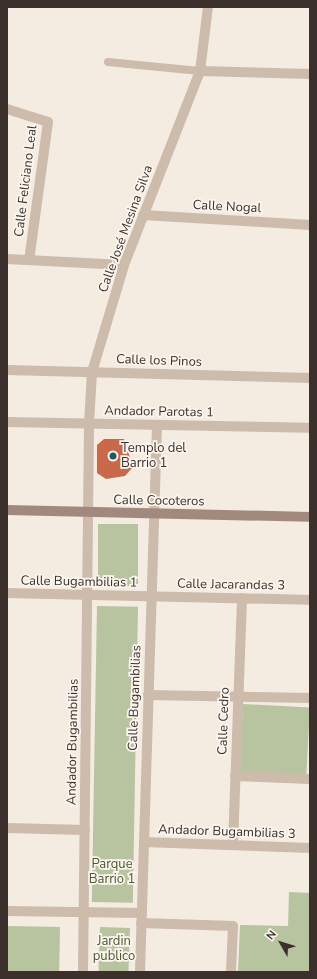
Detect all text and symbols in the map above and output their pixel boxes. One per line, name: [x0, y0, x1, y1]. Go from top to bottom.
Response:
street label: Calle Feliciano Leal: [11, 124, 41, 238]
street label: Calle José Mesina Silva: [96, 163, 156, 295]
street label: Calle Nogal: [192, 197, 262, 217]
street label: Calle los Pinos: [116, 352, 202, 370]
street label: Andador Parotas 1: [104, 403, 214, 421]
place label: Templo del Barrio 1: [121, 441, 186, 472]
marker: Templo del Barrio 1: [108, 451, 118, 461]
street label: Calle Cocoteros: [113, 492, 205, 510]
street label: Calle Bugambilias 1: [20, 573, 138, 591]
street label: Calle Jacarandas 3: [177, 576, 285, 594]
street label: Calle Bugambilias: [125, 645, 145, 751]
street label: Andador Bugambilias: [64, 679, 82, 805]
street label: Calle Cedro: [215, 687, 233, 755]
street label: Andador Bugambilias 3: [158, 822, 296, 842]
park label: Parque Barrio 1: [89, 857, 135, 888]
north arrow: [261, 923, 301, 963]
text: N: [263, 927, 280, 943]
park label: Jardin publico: [93, 934, 135, 965]

